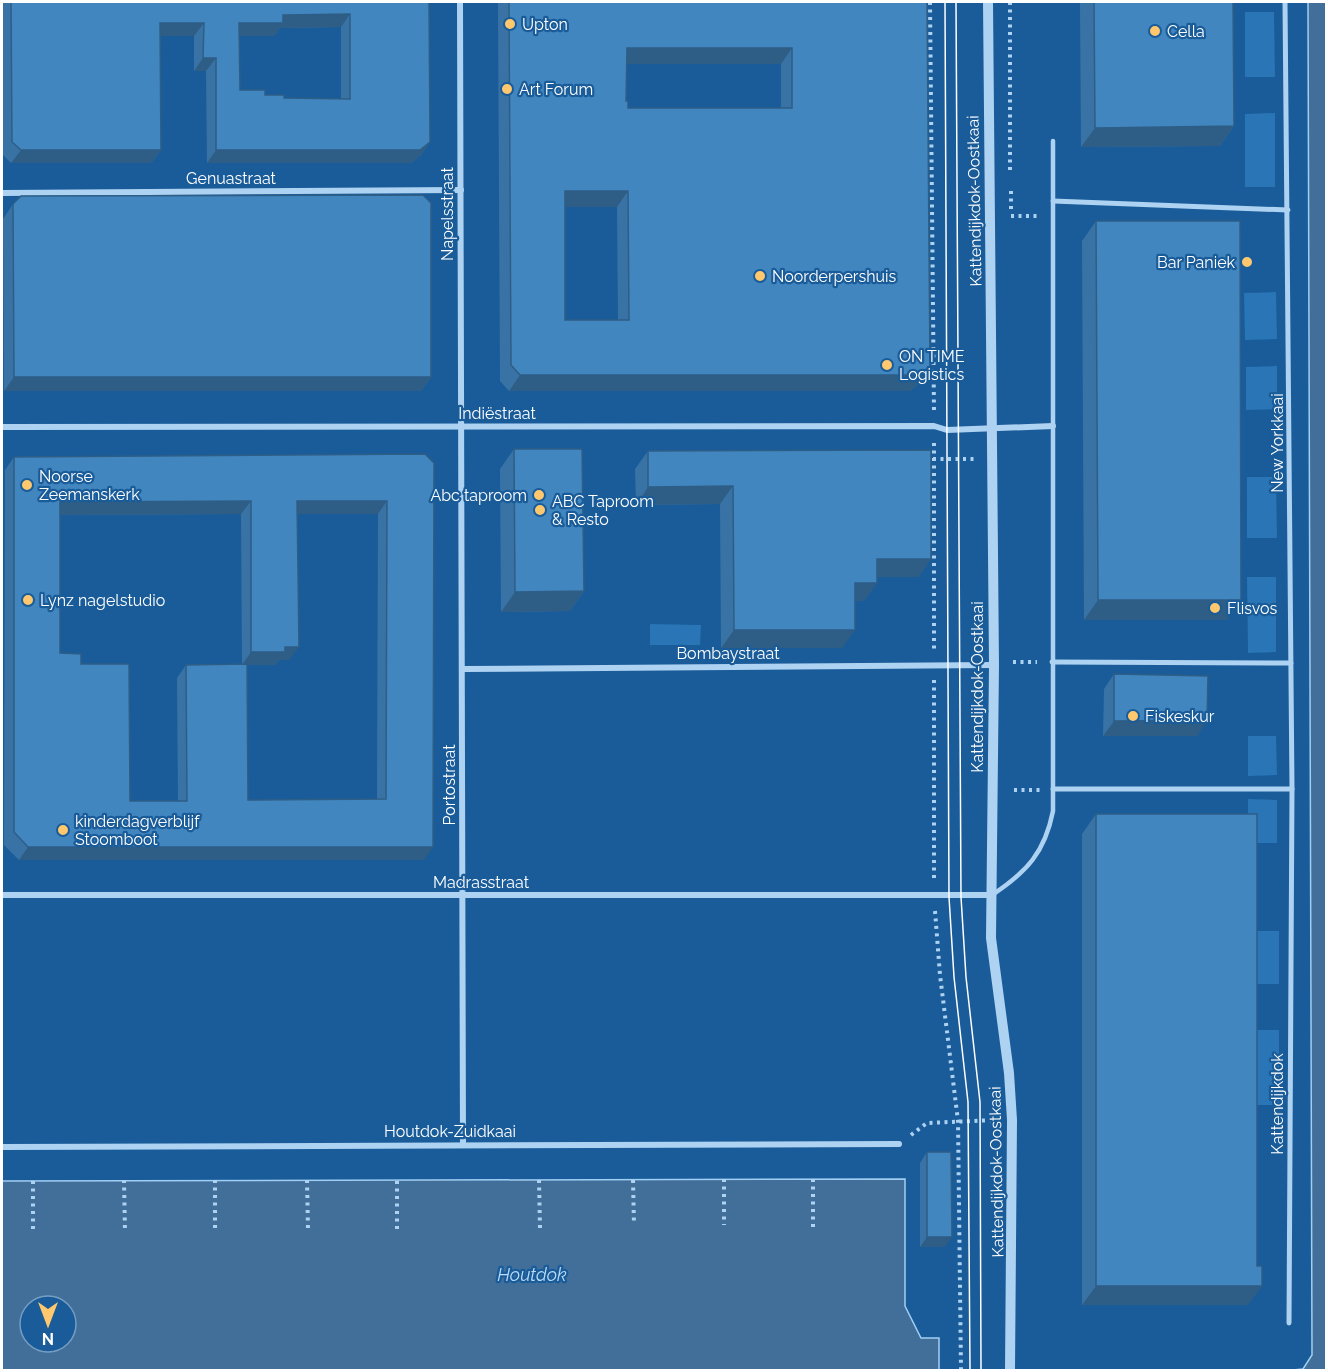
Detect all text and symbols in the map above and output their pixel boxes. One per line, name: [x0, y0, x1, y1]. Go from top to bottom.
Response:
place label: Upton: [522, 15, 568, 34]
marker: Upton: [503, 17, 517, 31]
place label: Cella: [1167, 22, 1205, 41]
marker: Cella: [1148, 24, 1162, 38]
place label: Art Forum: [519, 80, 593, 99]
marker: Art Forum: [500, 82, 514, 96]
street label: Kattendijkdok-Oostkaai: [964, 115, 985, 287]
street label: Napelsstraat: [438, 166, 457, 261]
street label: Genuastraat: [186, 169, 277, 188]
place label: Bar Paniek: [1157, 253, 1236, 272]
marker: Bar Paniek: [1240, 255, 1254, 269]
place label: Noorderpershuis: [772, 267, 897, 286]
marker: Noorderpershuis: [753, 269, 767, 283]
place label: ON TIME Logistics: [899, 347, 965, 384]
marker: ON TIME Logistics: [880, 358, 894, 372]
street label: New Yorkkaai: [1268, 393, 1287, 493]
street label: Indiëstraat: [458, 404, 536, 423]
place label: Noorse Zeemanskerk: [39, 467, 140, 504]
marker: Noorse Zeemanskerk: [20, 478, 34, 492]
place label: Abc taproom: [430, 486, 527, 505]
marker: Abc taproom: [532, 488, 546, 502]
place label: ABC Taproom & Resto: [552, 492, 654, 529]
marker: ABC Taproom & Resto: [533, 503, 547, 517]
place label: Lynz nagelstudio: [40, 591, 165, 610]
marker: Lynz nagelstudio: [21, 593, 35, 607]
place label: Flisvos: [1227, 599, 1278, 618]
street label: Kattendijkdok-Oostkaai: [968, 601, 987, 773]
marker: Flisvos: [1208, 601, 1222, 615]
street label: Bombaystraat: [676, 644, 780, 663]
place label: Fiskeskur: [1145, 707, 1215, 726]
marker: Fiskeskur: [1126, 709, 1140, 723]
street label: Portostraat: [440, 744, 459, 826]
place label: kinderdagverblijf Stoomboot: [75, 812, 200, 849]
marker: kinderdagverblijf Stoomboot: [56, 823, 70, 837]
street label: Madrasstraat: [433, 873, 530, 892]
street label: Kattendijkdok: [1268, 1053, 1287, 1155]
street label: Kattendijkdok-Oostkaai: [986, 1086, 1007, 1258]
street label: Houtdok-Zuidkaai: [384, 1122, 516, 1141]
water label: Houtdok: [497, 1264, 567, 1285]
north arrow: [18, 1294, 78, 1354]
text: N: [42, 1329, 54, 1348]

